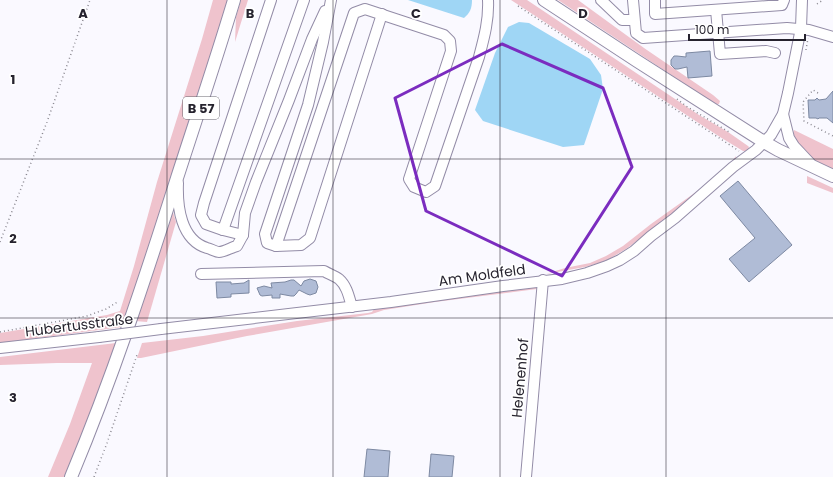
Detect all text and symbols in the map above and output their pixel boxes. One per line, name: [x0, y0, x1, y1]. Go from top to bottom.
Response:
text: A: [78, 4, 88, 23]
text: B: [246, 4, 255, 23]
text: C: [411, 4, 421, 23]
text: D: [578, 4, 588, 23]
scale bar: [689, 16, 805, 42]
text: 100 m: [695, 21, 729, 38]
text: 1: [11, 70, 15, 89]
road number: B 57: [183, 97, 219, 119]
text: 2: [9, 229, 17, 248]
street label: Am Moldfeld: [437, 259, 527, 291]
street label: Hubertusstraße: [24, 308, 134, 342]
street label: Helenenhof: [507, 337, 533, 419]
text: 3: [9, 388, 17, 407]

